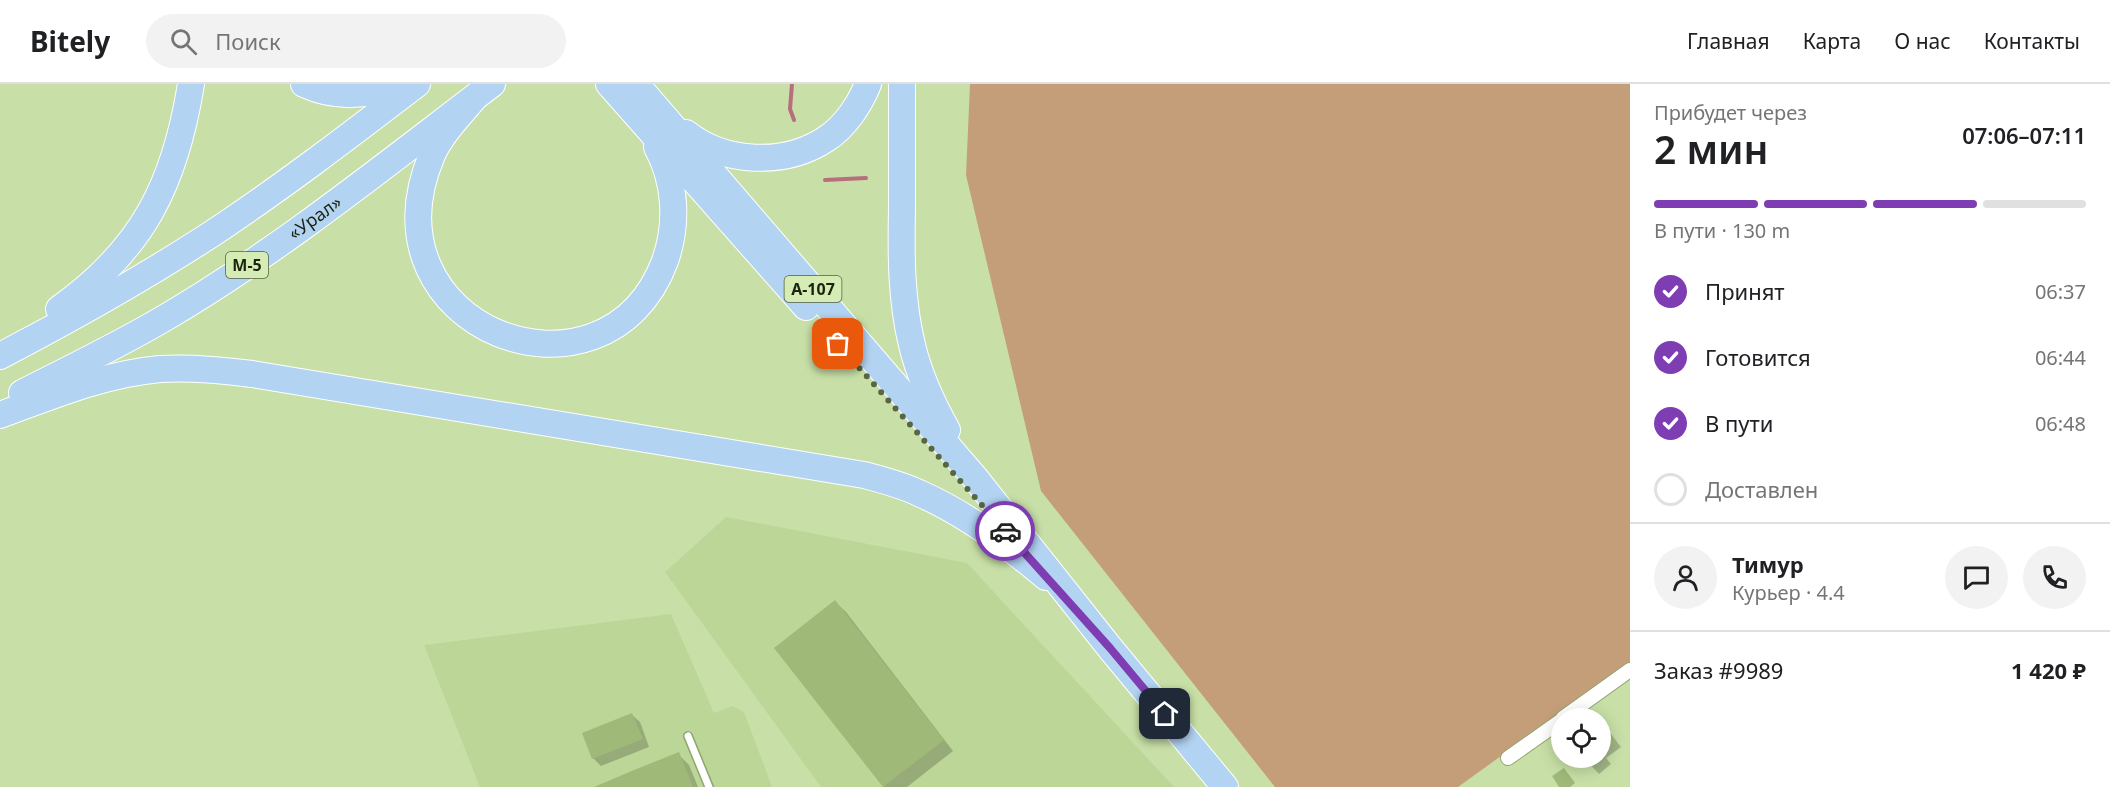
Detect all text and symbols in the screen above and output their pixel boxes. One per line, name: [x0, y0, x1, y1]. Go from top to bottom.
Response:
search box: [146, 14, 566, 68]
text: Bitely: [30, 22, 110, 60]
icon: search: [167, 25, 200, 58]
text: Поиск: [215, 26, 281, 56]
text: Главная: [1687, 27, 1770, 55]
text: Карта: [1803, 27, 1861, 55]
text: О нас: [1894, 27, 1951, 55]
text: Контакты: [1984, 27, 2080, 55]
text: Прибудет через: [1654, 99, 1807, 126]
text: 07:06–07:11: [1962, 120, 2086, 150]
text: 2 мин: [1654, 122, 1769, 175]
street label: «Урал»: [283, 189, 346, 245]
text: В пути · 130 m: [1654, 217, 1790, 244]
road number: М-5: [226, 252, 268, 278]
icon: check: [1654, 275, 1687, 308]
road number: А-107: [784, 276, 842, 302]
text: Принят: [1705, 276, 1785, 306]
text: 06:37: [2035, 278, 2086, 305]
pin: [812, 318, 863, 369]
icon: bag: [821, 327, 854, 360]
icon: check: [1654, 341, 1687, 374]
text: Готовится: [1705, 342, 1811, 372]
text: 06:44: [2035, 344, 2086, 371]
icon: check: [1654, 407, 1687, 440]
text: В пути: [1705, 408, 1773, 438]
text: 06:48: [2035, 410, 2086, 437]
text: Доставлен: [1705, 474, 1818, 504]
courier: [975, 501, 1035, 561]
icon: car: [989, 515, 1022, 548]
button: person: [1654, 546, 1717, 609]
button: chat: [1945, 546, 2008, 609]
button: phone: [2023, 546, 2086, 609]
text: Тимур: [1732, 549, 1804, 579]
text: Курьер · 4.4: [1732, 579, 1845, 606]
text: Заказ #9989: [1654, 655, 1783, 685]
text: 1 420 ₽: [2011, 655, 2086, 685]
pin: [1139, 688, 1190, 739]
icon: home: [1148, 697, 1181, 730]
map controls: [1551, 708, 1611, 768]
button: locate: [1551, 708, 1611, 768]

